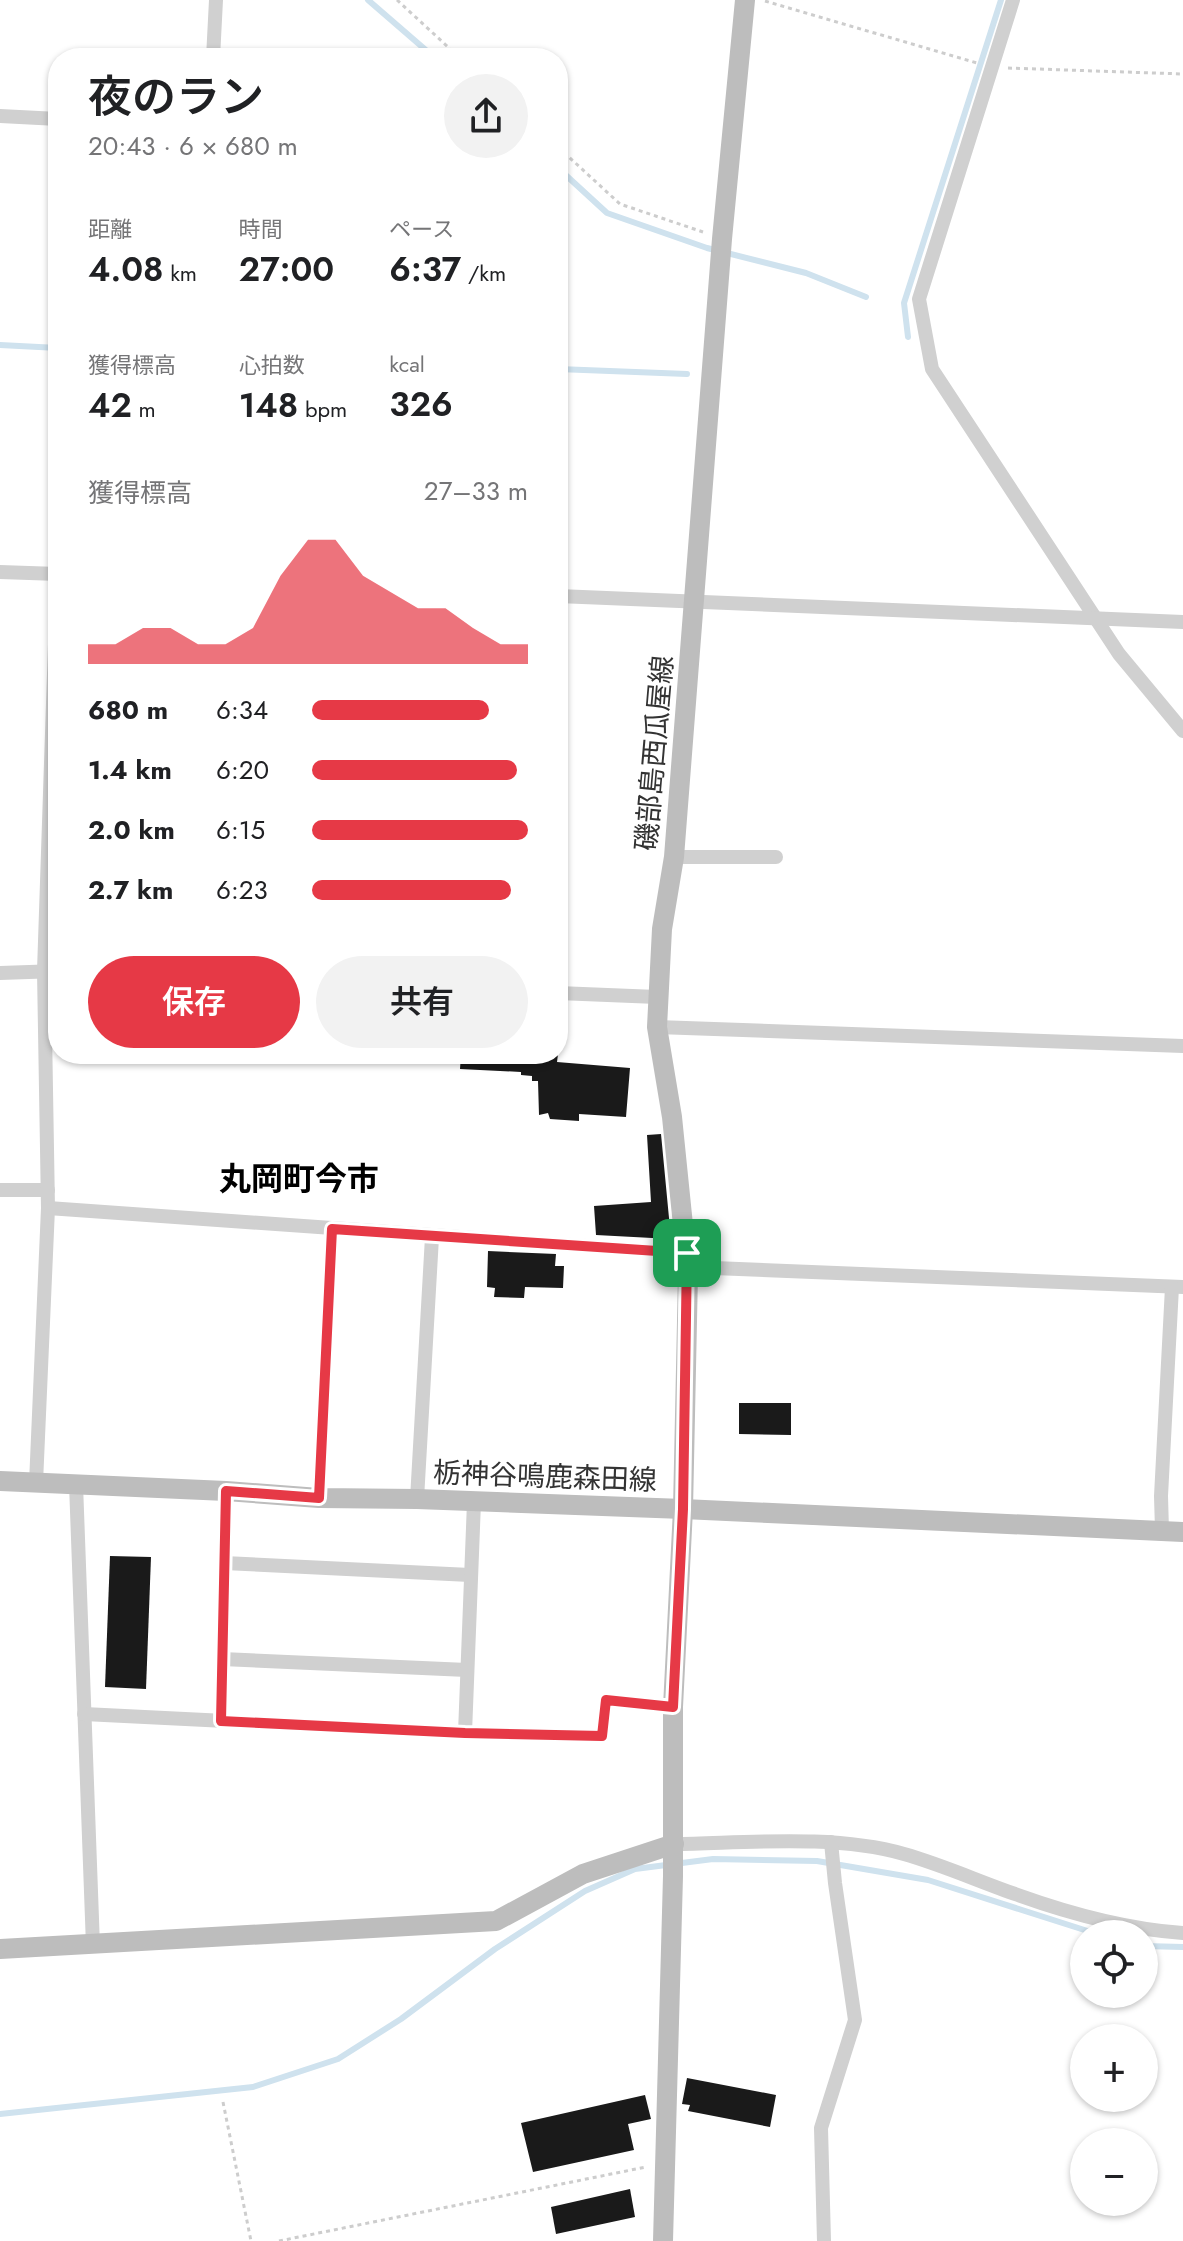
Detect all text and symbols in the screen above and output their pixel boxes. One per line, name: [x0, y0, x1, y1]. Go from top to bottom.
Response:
text: 夜のラン: [88, 65, 264, 129]
button: share: [444, 74, 528, 158]
text: 20:43 · 6 × 680 m: [88, 127, 298, 165]
text: 距離: [88, 213, 132, 245]
text: 時間: [239, 213, 283, 245]
text: ペース: [389, 213, 454, 245]
text: 4.08: [88, 245, 164, 294]
text: 27:00: [239, 245, 334, 294]
text: 6:37: [389, 245, 461, 294]
text: km: [164, 257, 197, 289]
text: /km: [461, 257, 506, 289]
text: kcal: [389, 348, 425, 380]
text: 獲得標高: [88, 349, 176, 381]
text: 心拍数: [239, 349, 305, 381]
text: 326: [389, 380, 453, 429]
text: 42: [88, 381, 132, 430]
text: 148: [239, 381, 298, 430]
text: m: [132, 393, 156, 425]
text: bpm: [298, 393, 347, 425]
text: 27–33 m: [424, 472, 528, 510]
text: 獲得標高: [88, 474, 192, 512]
street label: 磯部島西瓜屋線: [626, 654, 683, 852]
text: 680 m: [88, 691, 168, 729]
text: 6:34: [216, 691, 268, 729]
text: 1.4 km: [88, 751, 172, 789]
text: 6:20: [216, 751, 269, 789]
text: 2.0 km: [88, 811, 175, 849]
text: 6:15: [216, 811, 265, 849]
text: 2.7 km: [88, 871, 173, 909]
text: 6:23: [216, 871, 268, 909]
button: 保存: [88, 956, 300, 1048]
button: 共有: [316, 956, 528, 1048]
district label: 丸岡町今市: [219, 1156, 379, 1202]
pin: [653, 1219, 721, 1287]
icon: arrive: [665, 1231, 709, 1275]
street label: 栃神谷鳴鹿森田線: [432, 1452, 658, 1501]
map controls: [1070, 1920, 1158, 2216]
button: locate: [1070, 1920, 1158, 2008]
button: +: [1070, 2024, 1158, 2112]
button: −: [1070, 2128, 1158, 2216]

